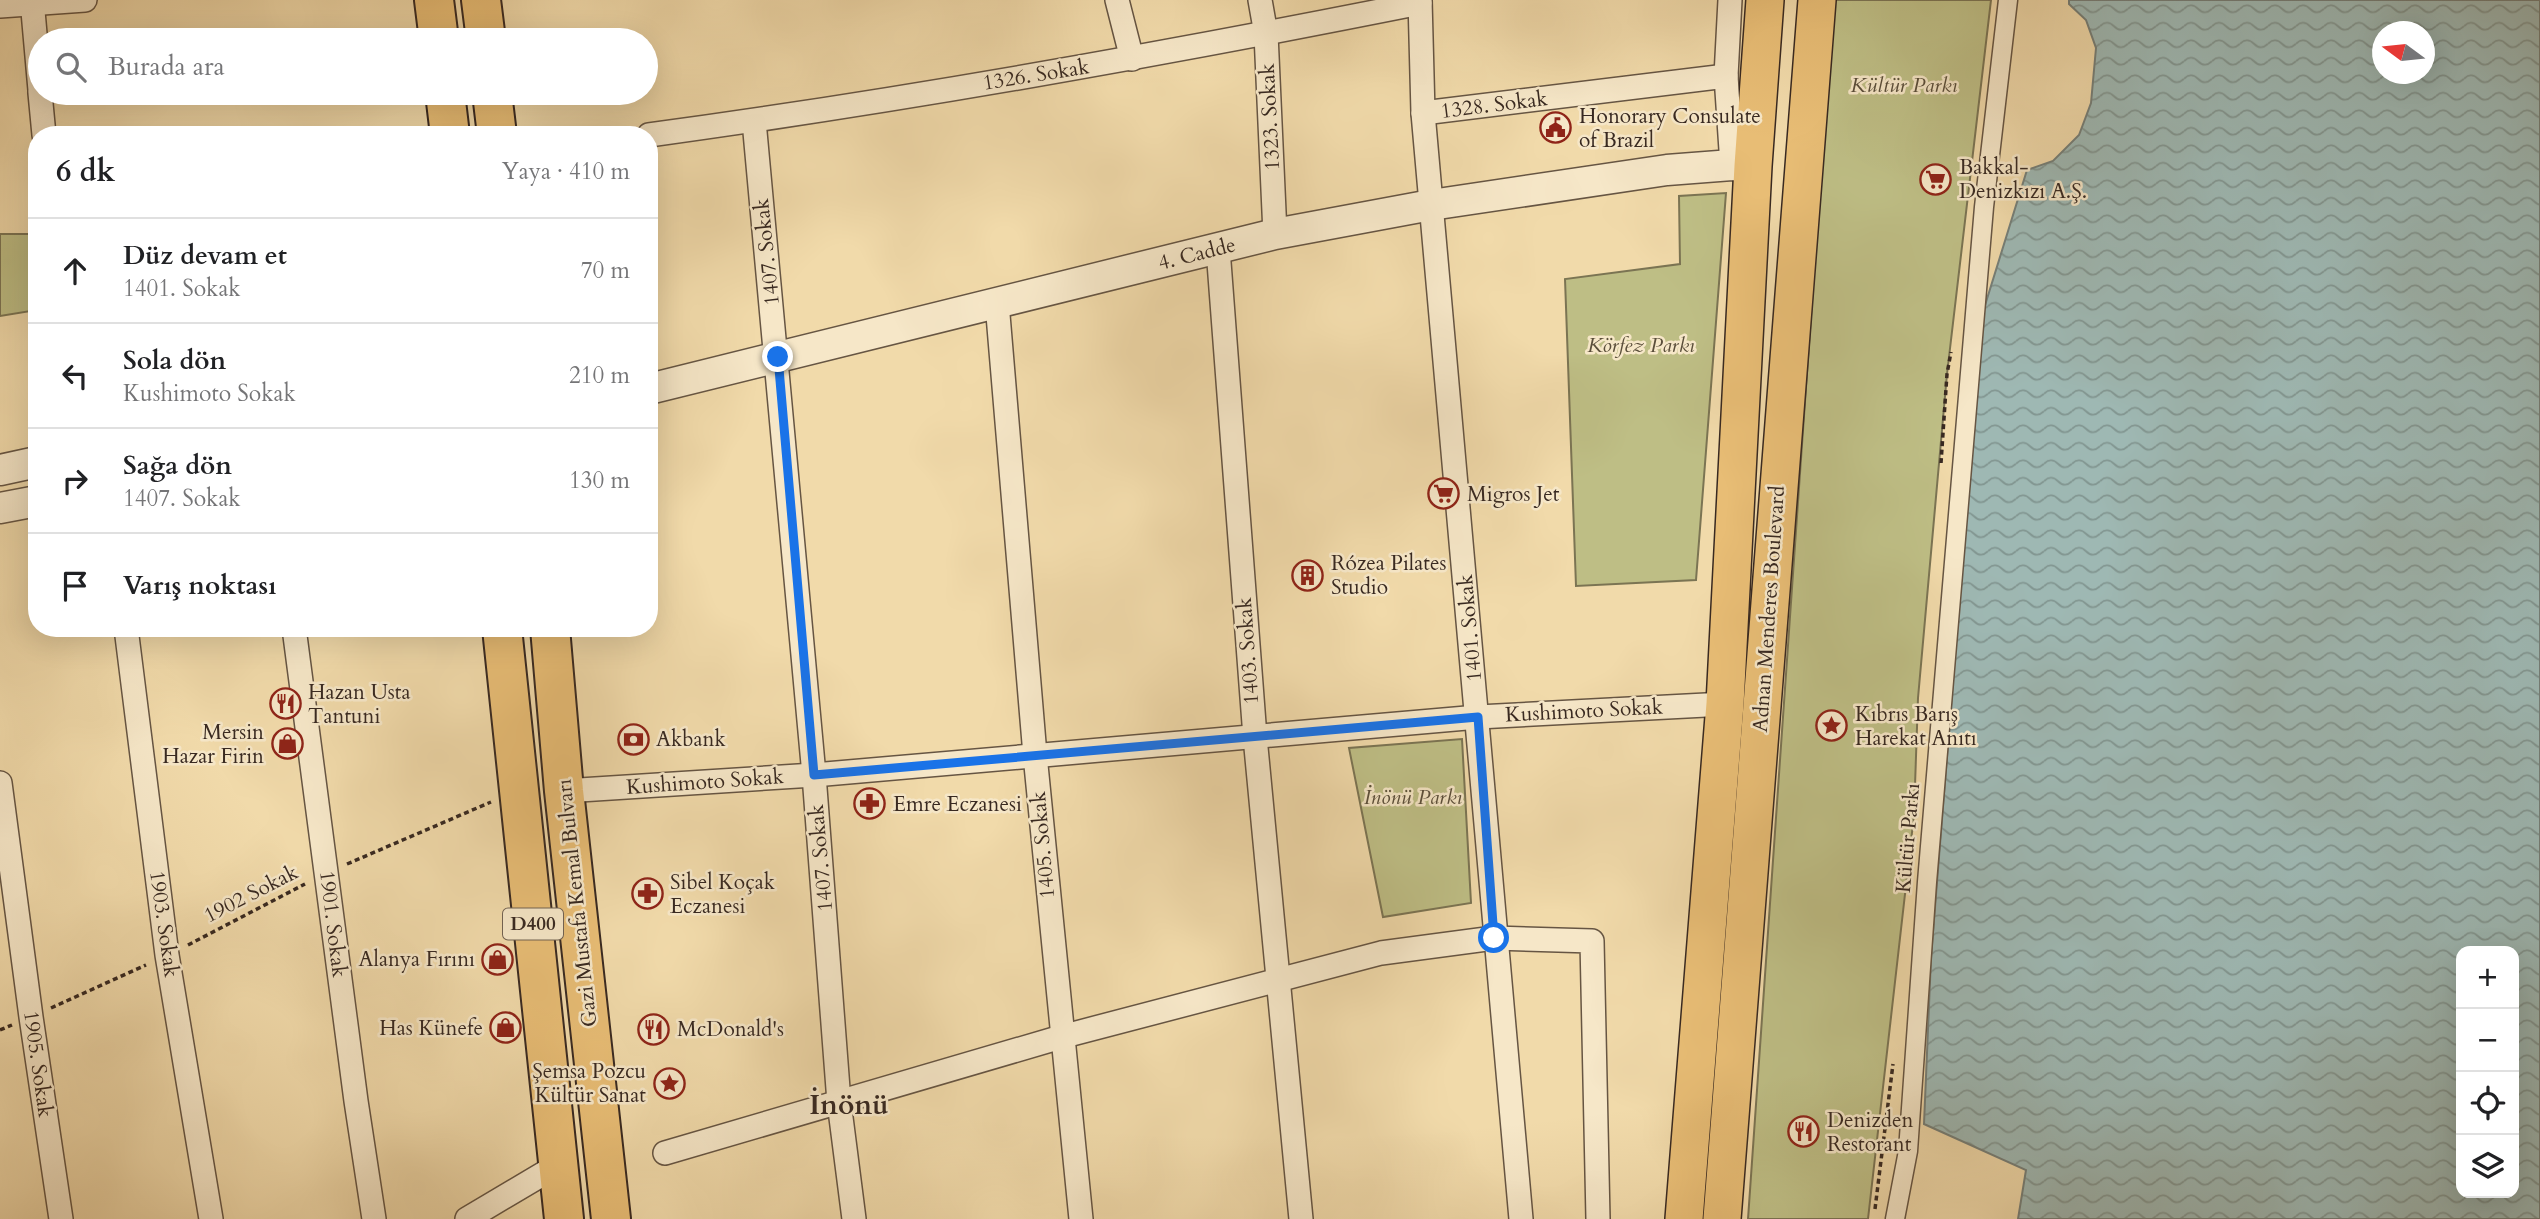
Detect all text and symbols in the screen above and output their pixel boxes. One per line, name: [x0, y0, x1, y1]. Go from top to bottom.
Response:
north arrow: [2372, 21, 2435, 84]
search box: [28, 28, 658, 105]
icon: search: [52, 48, 90, 86]
text: Burada ara: [108, 49, 225, 84]
street label: 1326. Sokak: [981, 52, 1092, 98]
street label: 1323. Sokak: [1253, 62, 1287, 171]
park label: Kültür Parkı: [1851, 71, 1958, 100]
street label: 1328. Sokak: [1439, 84, 1550, 126]
place label: Honorary Consulate of Brazil: [1579, 102, 1761, 155]
public building icon: Honorary Consulate of Brazil: [1539, 111, 1573, 145]
text: 6 dk: [56, 151, 115, 192]
place label: Bakkal- Denizkızı A.Ş.: [1959, 153, 2087, 206]
text: Yaya · 410 m: [502, 156, 630, 187]
supermarket icon: Bakkal- Denizkızı A.Ş.: [1919, 162, 1953, 196]
street label: 1407. Sokak: [747, 196, 787, 307]
street label: 4. Cadde: [1155, 230, 1239, 278]
text: Düz devam et: [123, 238, 287, 273]
icon: ahead: [56, 252, 94, 290]
text: 70 m: [581, 255, 630, 286]
text: 1401. Sokak: [123, 273, 241, 304]
park label: Körfez Parkı: [1587, 331, 1695, 360]
route end: [762, 341, 793, 372]
text: Sola dön: [123, 343, 226, 378]
icon: left: [56, 357, 94, 395]
text: 210 m: [569, 360, 630, 391]
text: Kushimoto Sokak: [123, 378, 296, 409]
text: Sağa dön: [123, 448, 232, 483]
icon: right: [56, 462, 94, 500]
text: 130 m: [569, 465, 630, 496]
supermarket icon: Migros Jet: [1427, 477, 1461, 511]
place label: Migros Jet: [1467, 480, 1560, 509]
text: 1407. Sokak: [123, 483, 241, 514]
street label: Adnan Menderes Boulevard: [1746, 485, 1792, 733]
place label: Rózea Pilates Studio: [1331, 549, 1446, 602]
building icon: Rózea Pilates Studio: [1291, 558, 1325, 592]
icon: arrive: [56, 567, 94, 605]
text: Varış noktası: [123, 568, 276, 603]
street label: 1401. Sokak: [1451, 572, 1489, 683]
street label: 1403. Sokak: [1230, 596, 1266, 706]
place label: Hazan Usta Tantuni: [308, 678, 411, 731]
restaurant icon: Hazan Usta Tantuni: [268, 687, 302, 721]
street label: Kushimoto Sokak: [1504, 692, 1664, 730]
place label: Kıbrıs Barış Harekat Anıtı: [1855, 700, 1977, 753]
place icon: Kıbrıs Barış Harekat Anıtı: [1815, 709, 1849, 743]
place label: Mersin Hazar Firin: [162, 718, 264, 771]
bank icon: Akbank: [616, 722, 650, 756]
place label: Akbank: [656, 725, 726, 754]
shop icon: Mersin Hazar Firin: [270, 727, 304, 761]
street label: Kushimoto Sokak: [625, 762, 785, 802]
street label: Gazi Mustafa Kemal Bulvarı: [550, 777, 604, 1028]
street label: Kültür Parkı: [1889, 782, 1927, 894]
park label: İnönü Parkı: [1364, 783, 1463, 812]
pharmacy icon: Emre Eczanesi: [853, 787, 887, 821]
street label: 1405. Sokak: [1024, 789, 1062, 900]
place label: Emre Eczanesi: [893, 790, 1022, 819]
street label: 1407. Sokak: [802, 802, 840, 913]
street label: 1902 Sokak: [199, 858, 304, 930]
place label: Sibel Koçak Eczanesi: [670, 868, 776, 921]
street label: 1903. Sokak: [142, 869, 186, 980]
street label: 1901. Sokak: [312, 869, 354, 980]
pharmacy icon: Sibel Koçak Eczanesi: [630, 877, 664, 911]
road number: D400: [503, 908, 563, 940]
route start: [1478, 922, 1509, 953]
shop icon: Alanya Fırını: [481, 942, 515, 976]
place label: Alanya Fırını: [359, 945, 475, 974]
map controls: [2456, 946, 2519, 1198]
button: +: [2456, 946, 2519, 1009]
street label: 1905. Sokak: [16, 1009, 60, 1120]
button: −: [2456, 1009, 2519, 1072]
shop icon: Has Künefe: [489, 1011, 523, 1045]
restaurant icon: McDonald's: [637, 1012, 671, 1046]
place label: Has Künefe: [379, 1014, 483, 1043]
place label: McDonald's: [677, 1015, 784, 1044]
place label: Şemsa Pozcu Kültür Sanat: [532, 1057, 646, 1110]
place icon: Şemsa Pozcu Kültür Sanat: [652, 1066, 686, 1100]
button: locate: [2456, 1072, 2519, 1135]
district label: İnönü: [809, 1086, 889, 1124]
place label: Denizden Restorant: [1827, 1106, 1914, 1159]
restaurant icon: Denizden Restorant: [1787, 1115, 1821, 1149]
button: layers: [2456, 1135, 2519, 1198]

